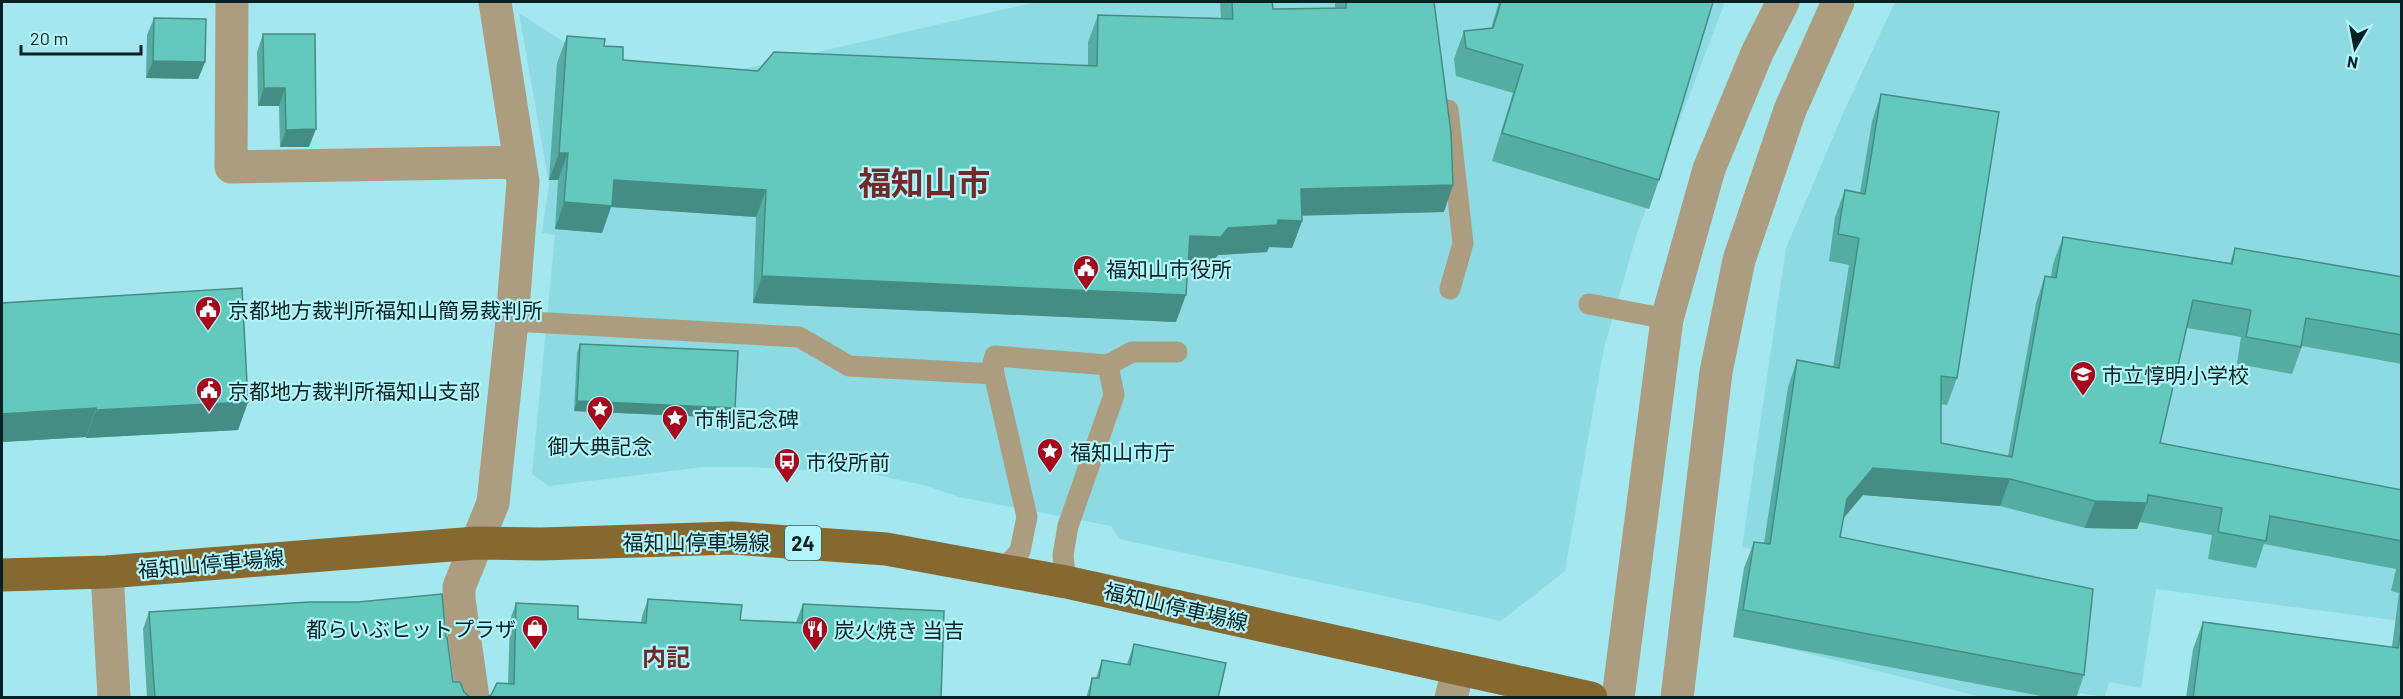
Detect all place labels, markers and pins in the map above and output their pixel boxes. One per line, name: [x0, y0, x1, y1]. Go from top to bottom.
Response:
public building icon: 福知山市役所: [1071, 253, 1101, 291]
place label: 福知山市役所: [1106, 256, 1232, 281]
public building icon: 京都地方裁判所福知山簡易裁判所: [193, 294, 223, 332]
place label: 京都地方裁判所福知山簡易裁判所: [228, 297, 543, 322]
school or university icon: 市立惇明小学校: [2068, 359, 2098, 397]
place label: 市立惇明小学校: [2102, 362, 2249, 387]
public building icon: 京都地方裁判所福知山支部: [194, 375, 224, 413]
place label: 京都地方裁判所福知山支部: [228, 378, 480, 403]
place icon: 御大典記念: [585, 394, 615, 432]
place icon: 市制記念碑: [660, 403, 690, 441]
place label: 市制記念碑: [694, 406, 799, 431]
place label: 御大典記念: [548, 433, 653, 458]
place icon: 福知山市庁: [1035, 436, 1065, 474]
place label: 福知山市庁: [1070, 439, 1175, 464]
bus stop icon: 市役所前: [772, 446, 802, 484]
place label: 市役所前: [806, 449, 890, 474]
shop icon: 都らいぶヒットプラザ: [520, 613, 550, 651]
restaurant icon: 炭火焼き 当吉: [800, 614, 830, 652]
place label: 都らいぶヒットプラザ: [306, 616, 516, 641]
place label: 炭火焼き 当吉: [834, 617, 964, 642]

